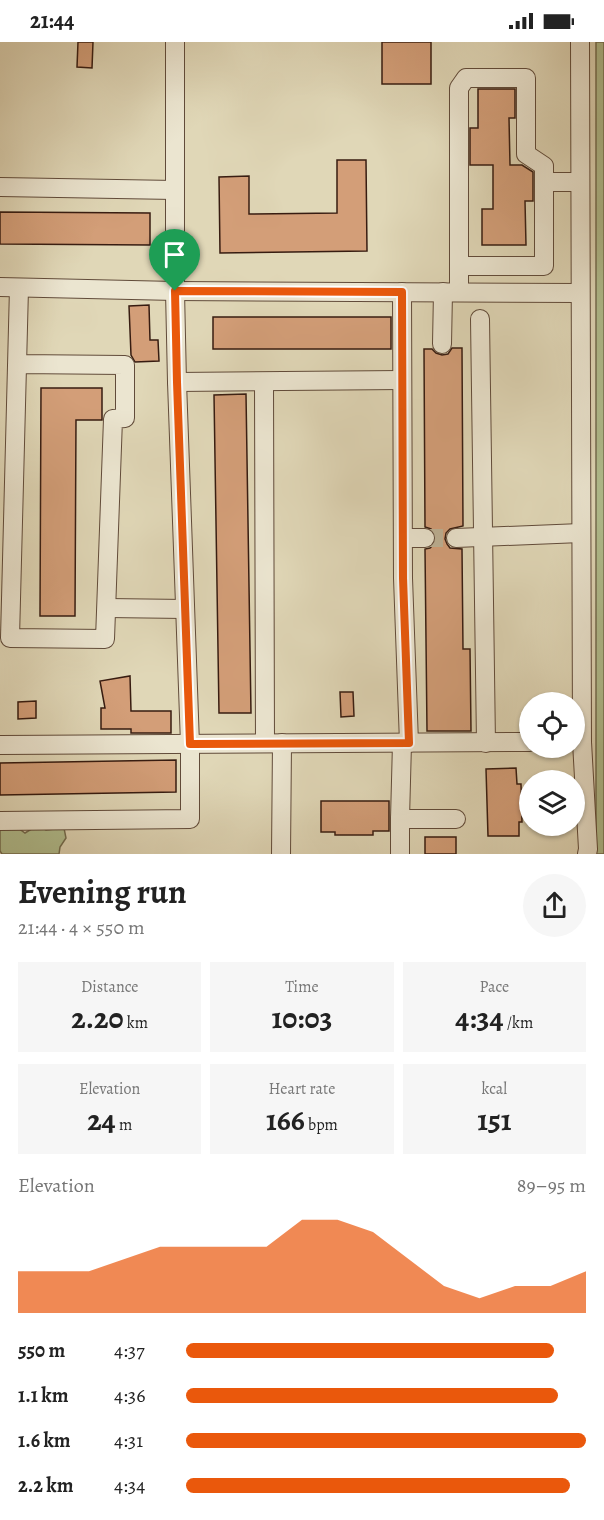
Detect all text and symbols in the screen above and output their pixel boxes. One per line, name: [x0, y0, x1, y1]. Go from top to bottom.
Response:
text: 21:44: [30, 6, 74, 36]
pin: [149, 229, 200, 291]
icon: arrive: [158, 238, 191, 271]
map controls: [519, 692, 585, 836]
button: locate: [519, 692, 585, 758]
button: layers: [519, 770, 585, 836]
text: Evening run: [18, 869, 187, 914]
button: share: [523, 874, 586, 937]
text: 21:44 · 4 × 550 m: [18, 914, 145, 941]
text: Distance: [81, 976, 138, 998]
text: Time: [285, 976, 319, 998]
text: Pace: [479, 976, 509, 998]
text: 2.20: [71, 998, 124, 1038]
text: 10:03: [272, 998, 332, 1038]
text: 4:34: [455, 998, 504, 1038]
text: km: [124, 1012, 148, 1034]
text: /km: [504, 1012, 533, 1034]
text: Elevation: [79, 1078, 140, 1100]
text: Heart rate: [269, 1078, 335, 1100]
text: kcal: [482, 1078, 507, 1100]
text: 24: [87, 1100, 116, 1140]
text: 166: [266, 1100, 305, 1140]
text: 151: [477, 1100, 511, 1140]
text: m: [116, 1114, 132, 1136]
text: bpm: [305, 1114, 338, 1136]
text: Elevation: [18, 1172, 95, 1199]
text: 89–95 m: [517, 1172, 586, 1199]
text: 550 m: [18, 1337, 65, 1364]
text: 4:37: [114, 1337, 145, 1364]
text: 1.1 km: [18, 1382, 68, 1409]
text: 4:36: [114, 1382, 145, 1409]
text: 1.6 km: [18, 1427, 71, 1454]
text: 4:31: [114, 1427, 143, 1454]
text: 2.2 km: [18, 1472, 73, 1499]
text: 4:34: [114, 1472, 145, 1499]

